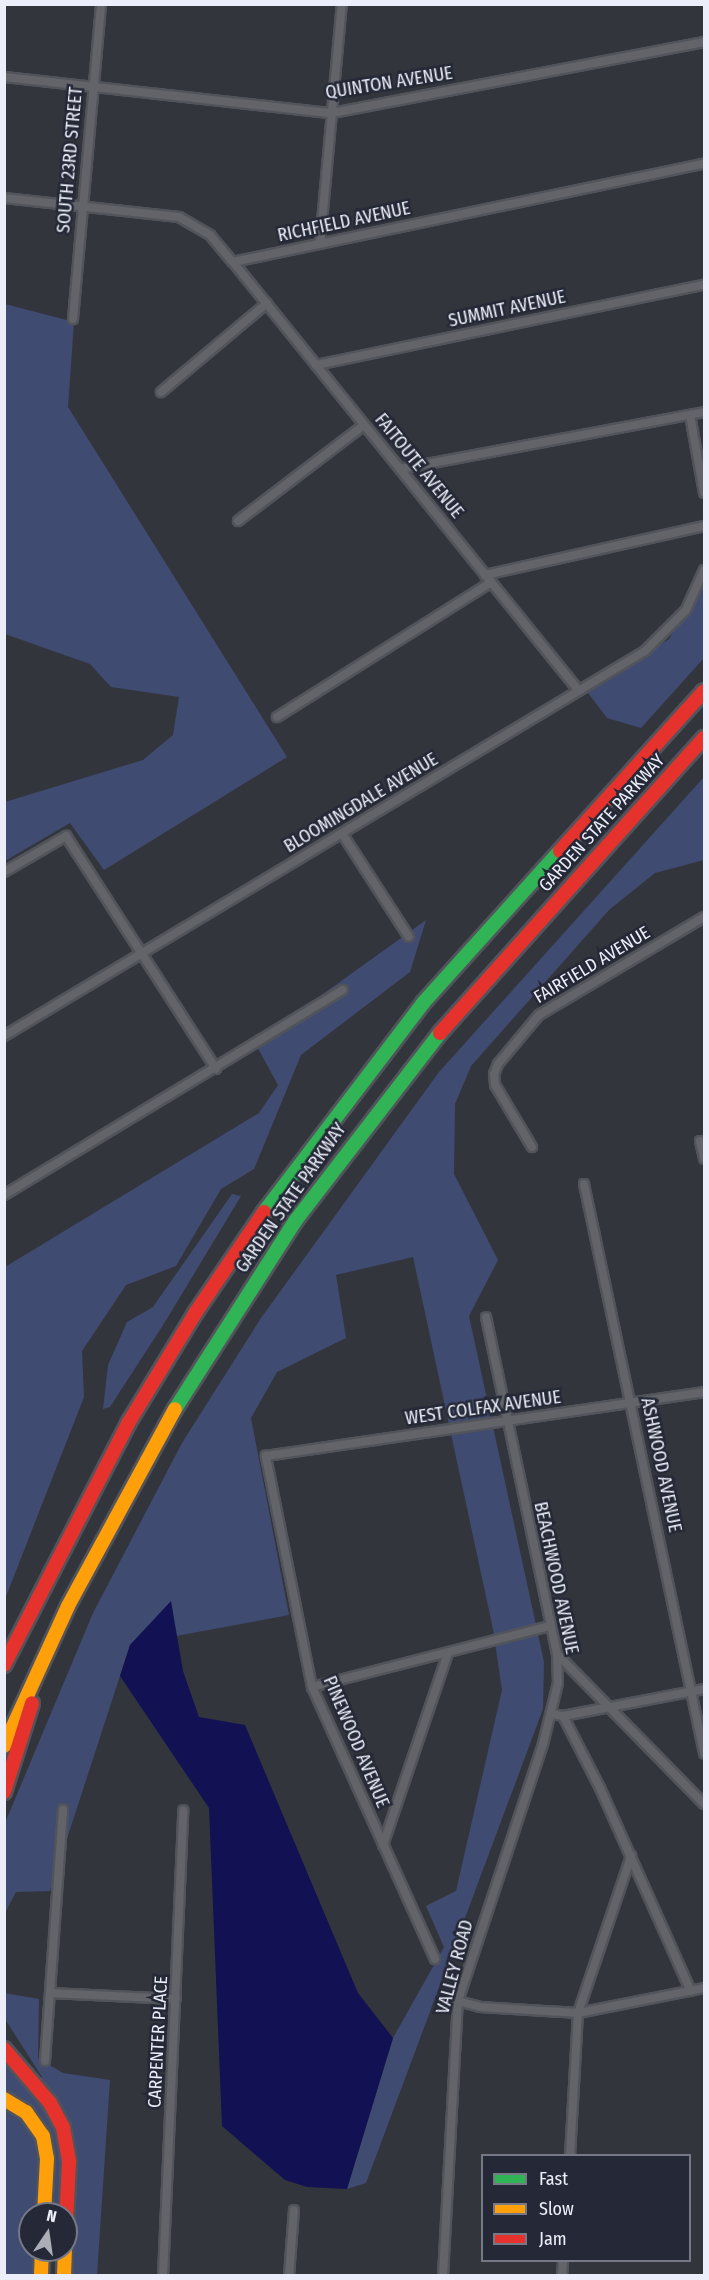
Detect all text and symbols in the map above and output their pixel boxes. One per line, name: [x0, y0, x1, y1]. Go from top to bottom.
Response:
street label: QUINTON AVENUE: [324, 62, 454, 104]
street label: SOUTH 23RD STREET: [53, 86, 87, 234]
street label: RICHFIELD AVENUE: [276, 197, 412, 247]
street label: SUMMIT AVENUE: [446, 286, 568, 332]
street label: FAITOUTE AVENUE: [370, 409, 468, 523]
street label: BLOOMINGDALE AVENUE: [280, 749, 442, 857]
street label: GARDEN STATE PARKWAY: [535, 750, 669, 896]
street label: FAIRFIELD AVENUE: [530, 922, 654, 1008]
street label: GARDEN STATE PARKWAY: [231, 1119, 351, 1277]
street label: WEST COLFAX AVENUE: [404, 1386, 562, 1430]
street label: ASHWOOD AVENUE: [636, 1396, 686, 1534]
street label: BEACHWOOD AVENUE: [529, 1500, 583, 1656]
street label: PINEWOOD AVENUE: [319, 1673, 393, 1811]
street label: VALLEY ROAD: [432, 1918, 478, 2016]
street label: CARPENTER PLACE: [144, 1975, 172, 2109]
legend: [481, 2154, 691, 2262]
text: Fast: [539, 2168, 568, 2190]
text: Slow: [539, 2198, 574, 2220]
north arrow: [18, 2202, 78, 2262]
text: N: [45, 2206, 59, 2226]
text: Jam: [539, 2228, 567, 2250]

